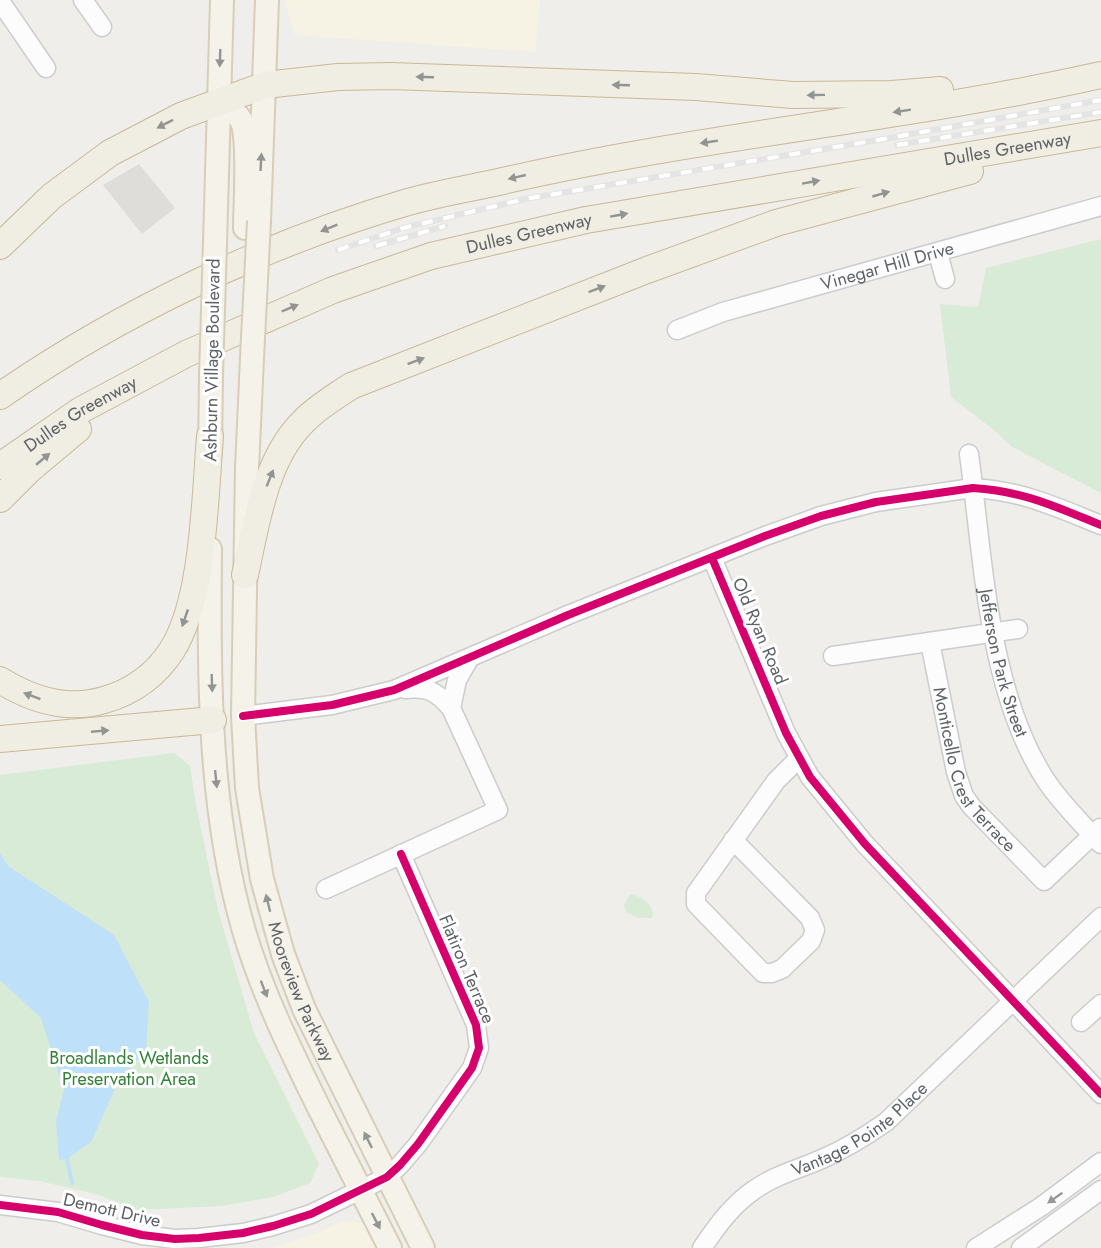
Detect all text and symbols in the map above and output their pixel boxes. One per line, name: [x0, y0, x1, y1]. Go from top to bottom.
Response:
one-way arrow: [216, 49, 225, 68]
one-way arrow: [415, 73, 434, 82]
one-way arrow: [611, 80, 630, 89]
one-way arrow: [806, 90, 825, 100]
one-way arrow: [892, 107, 911, 116]
one-way arrow: [156, 120, 173, 129]
street label: Dulles Greenway: [942, 125, 1073, 172]
one-way arrow: [699, 138, 718, 147]
one-way arrow: [257, 153, 266, 172]
one-way arrow: [508, 173, 527, 183]
one-way arrow: [802, 178, 821, 187]
one-way arrow: [872, 189, 890, 198]
street label: Dulles Greenway: [463, 206, 594, 260]
one-way arrow: [609, 210, 628, 219]
one-way arrow: [320, 224, 338, 233]
street label: Vinegar Hill Drive: [818, 235, 957, 297]
street label: Ashburn Village Boulevard: [197, 258, 227, 462]
one-way arrow: [589, 284, 607, 294]
one-way arrow: [282, 303, 300, 313]
one-way arrow: [407, 356, 425, 365]
street label: Dulles Greenway: [19, 369, 142, 459]
one-way arrow: [35, 453, 50, 466]
one-way arrow: [266, 469, 275, 487]
street label: Old Ryan Road: [726, 573, 794, 689]
street label: Jefferson Park Street: [972, 585, 1035, 742]
one-way arrow: [180, 609, 190, 627]
one-way arrow: [207, 674, 216, 693]
street label: Monticello Crest Terrace: [926, 685, 1022, 858]
one-way arrow: [22, 691, 40, 701]
one-way arrow: [91, 726, 110, 736]
one-way arrow: [211, 769, 221, 788]
one-way arrow: [262, 893, 272, 912]
street label: Flatiron Terrace: [432, 910, 502, 1028]
street label: Mooreview Parkway: [262, 919, 341, 1066]
one-way arrow: [259, 980, 269, 998]
park label: Broadlands Wetlands Preservation Area: [49, 1045, 209, 1092]
street label: Vantage Pointe Place: [788, 1076, 933, 1183]
one-way arrow: [363, 1131, 373, 1148]
street label: Demott Drive: [61, 1186, 163, 1234]
one-way arrow: [1047, 1191, 1062, 1203]
one-way arrow: [371, 1213, 381, 1230]

